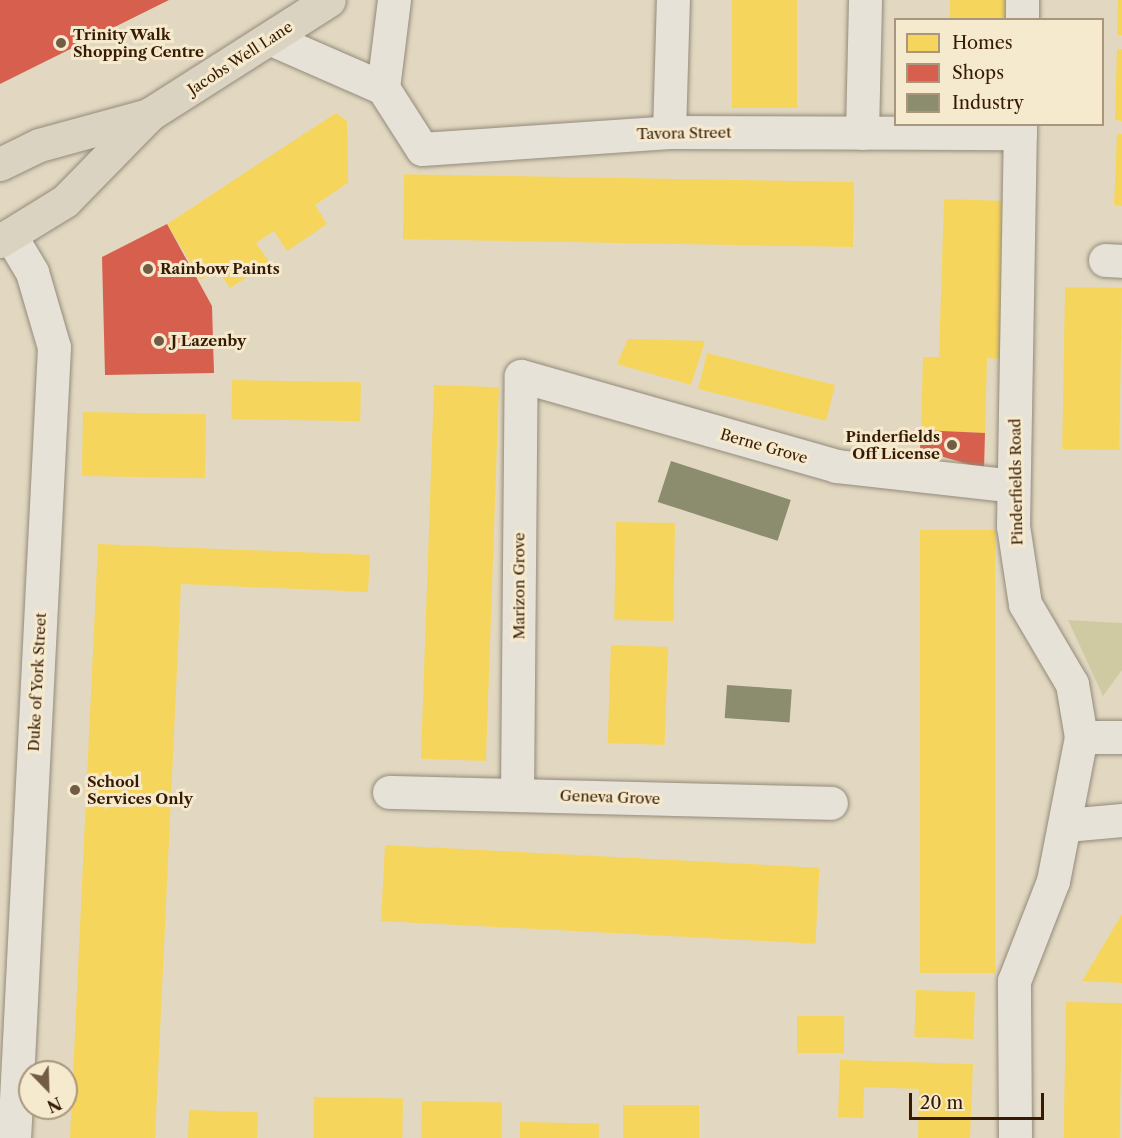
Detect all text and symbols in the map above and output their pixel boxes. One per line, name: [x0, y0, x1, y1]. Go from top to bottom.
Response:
street label: Jacobs Well Lane: [184, 17, 296, 99]
legend: [894, 18, 1104, 126]
place label: Trinity Walk Shopping Centre: [73, 25, 204, 60]
text: Homes: [952, 32, 1013, 54]
marker: Trinity Walk Shopping Centre: [54, 36, 68, 50]
text: Shops: [952, 62, 1004, 84]
text: Industry: [952, 92, 1024, 114]
street label: Tavora Street: [636, 123, 732, 143]
place label: Rainbow Paints: [160, 260, 280, 278]
marker: Rainbow Paints: [141, 262, 155, 276]
place label: J Lazenby: [171, 332, 246, 350]
marker: J Lazenby: [152, 334, 166, 348]
street label: Pinderfields Road: [1006, 418, 1026, 546]
street label: Berne Grove: [718, 425, 810, 467]
place label: Pinderfields Off License: [845, 427, 940, 462]
marker: Pinderfields Off License: [945, 438, 959, 452]
street label: Marizon Grove: [510, 532, 528, 640]
street label: Duke of York Street: [24, 612, 50, 752]
place label: School Services Only: [87, 772, 193, 807]
marker: School Services Only: [68, 783, 82, 797]
street label: Geneva Grove: [559, 786, 661, 808]
north arrow: [18, 1060, 78, 1120]
scale bar: [912, 1081, 1047, 1119]
text: 20 m: [920, 1092, 963, 1114]
text: N: [44, 1093, 65, 1117]

